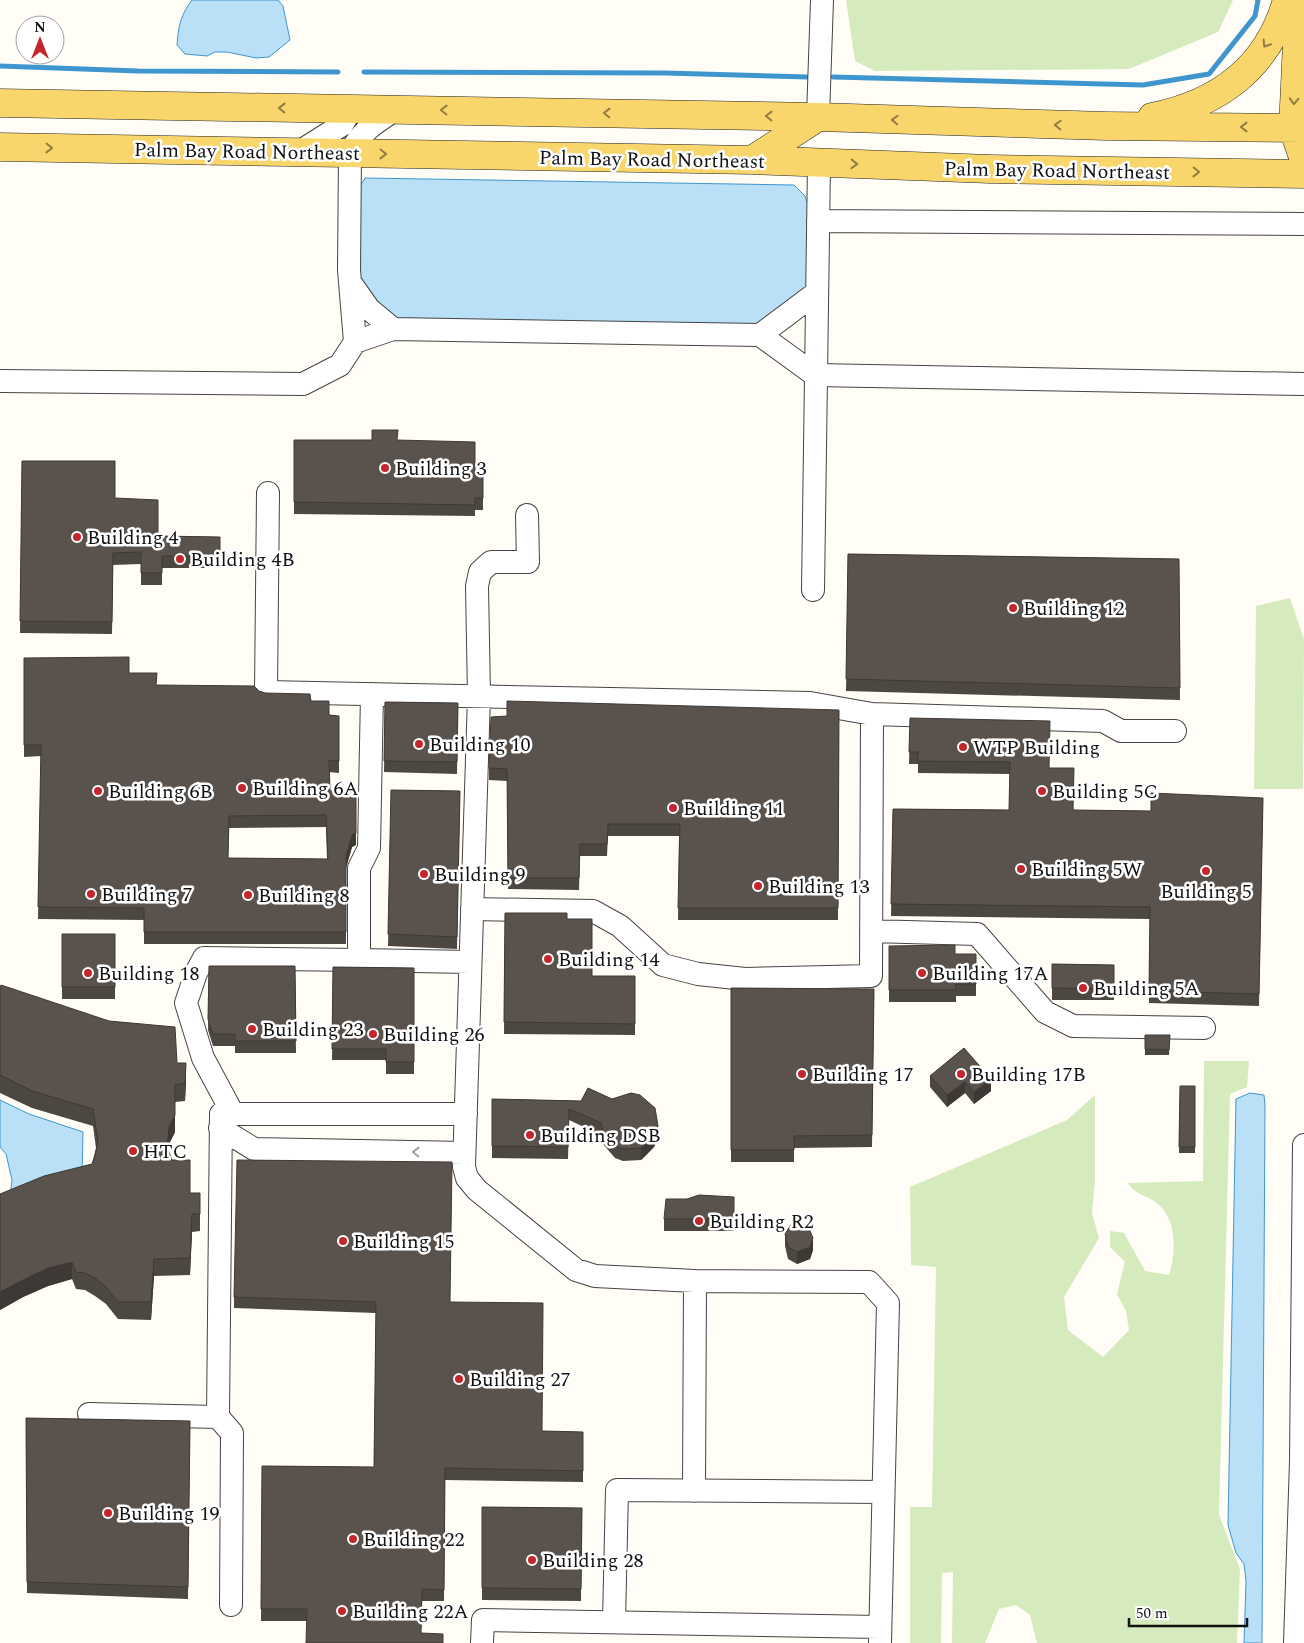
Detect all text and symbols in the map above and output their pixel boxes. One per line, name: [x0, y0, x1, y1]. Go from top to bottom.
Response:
north arrow: [15, 15, 65, 65]
text: N: [34, 17, 46, 38]
one-way arrow: [1263, 38, 1272, 47]
one-way arrow: [1289, 97, 1300, 105]
one-way arrow: [278, 103, 286, 113]
one-way arrow: [440, 105, 448, 116]
one-way arrow: [603, 108, 611, 119]
one-way arrow: [765, 111, 773, 121]
one-way arrow: [891, 114, 899, 125]
one-way arrow: [1053, 119, 1061, 130]
one-way arrow: [1240, 122, 1248, 132]
street label: Palm Bay Road Northeast: [134, 135, 360, 169]
one-way arrow: [45, 142, 53, 153]
street label: Palm Bay Road Northeast: [539, 143, 765, 177]
one-way arrow: [380, 149, 387, 159]
street label: Palm Bay Road Northeast: [944, 154, 1170, 188]
one-way arrow: [850, 159, 858, 169]
one-way arrow: [1192, 167, 1200, 177]
place label: Building 3: [395, 454, 486, 484]
marker: Building 3: [379, 462, 391, 474]
place label: Building 4: [87, 523, 178, 553]
marker: Building 4: [71, 531, 83, 543]
place label: Building 4B: [190, 545, 295, 575]
marker: Building 4B: [174, 553, 186, 565]
place label: Building 12: [1023, 594, 1124, 624]
marker: Building 12: [1007, 602, 1019, 614]
place label: Building 10: [429, 730, 530, 760]
place label: WTP Building: [973, 733, 1100, 763]
marker: Building 10: [413, 738, 425, 750]
marker: WTP Building: [957, 741, 969, 753]
place label: Building 6A: [252, 774, 358, 804]
place label: Building 6B: [108, 777, 213, 807]
place label: Building 5C: [1052, 777, 1158, 807]
marker: Building 6A: [236, 782, 248, 794]
marker: Building 6B: [92, 785, 104, 797]
marker: Building 5C: [1036, 785, 1048, 797]
place label: Building 11: [683, 794, 784, 824]
marker: Building 11: [667, 802, 679, 814]
place label: Building 5W: [1031, 855, 1142, 885]
place label: Building 9: [434, 860, 525, 890]
marker: Building 5W: [1015, 863, 1027, 875]
marker: Building 5: [1200, 865, 1212, 877]
marker: Building 9: [418, 868, 430, 880]
place label: Building 13: [768, 872, 869, 902]
place label: Building 5: [1160, 877, 1252, 907]
place label: Building 7: [101, 880, 192, 910]
marker: Building 13: [752, 880, 764, 892]
place label: Building 8: [258, 881, 349, 911]
marker: Building 7: [85, 888, 97, 900]
marker: Building 8: [242, 889, 254, 901]
place label: Building 14: [558, 945, 659, 975]
marker: Building 14: [542, 953, 554, 965]
place label: Building 18: [98, 959, 199, 989]
place label: Building 17A: [932, 959, 1048, 989]
marker: Building 18: [82, 967, 94, 979]
marker: Building 17A: [916, 967, 928, 979]
place label: Building 5A: [1093, 974, 1199, 1004]
marker: Building 5A: [1077, 982, 1089, 994]
place label: Building 23: [262, 1015, 363, 1045]
place label: Building 26: [383, 1020, 484, 1050]
marker: Building 23: [246, 1023, 258, 1035]
marker: Building 26: [367, 1028, 379, 1040]
place label: Building 17: [812, 1060, 913, 1090]
place label: Building 17B: [971, 1060, 1086, 1090]
marker: Building 17: [796, 1068, 808, 1080]
marker: Building 17B: [955, 1068, 967, 1080]
place label: Building DSB: [540, 1121, 661, 1151]
marker: Building DSB: [524, 1129, 536, 1141]
place label: HTC: [143, 1137, 187, 1167]
marker: HTC: [127, 1145, 139, 1157]
one-way arrow: [411, 1147, 419, 1158]
place label: Building R2: [709, 1207, 814, 1237]
marker: Building R2: [693, 1215, 705, 1227]
place label: Building 15: [353, 1227, 454, 1257]
marker: Building 15: [337, 1235, 349, 1247]
place label: Building 27: [469, 1365, 570, 1395]
marker: Building 27: [453, 1373, 465, 1385]
place label: Building 19: [118, 1499, 219, 1529]
marker: Building 19: [102, 1507, 114, 1519]
place label: Building 22: [363, 1525, 464, 1555]
marker: Building 22: [347, 1533, 359, 1545]
place label: Building 28: [542, 1546, 643, 1576]
marker: Building 28: [526, 1554, 538, 1566]
scale bar: [1129, 1596, 1246, 1628]
place label: Building 22A: [352, 1597, 468, 1627]
text: 50 m: [1136, 1602, 1168, 1625]
marker: Building 22A: [336, 1605, 348, 1617]

